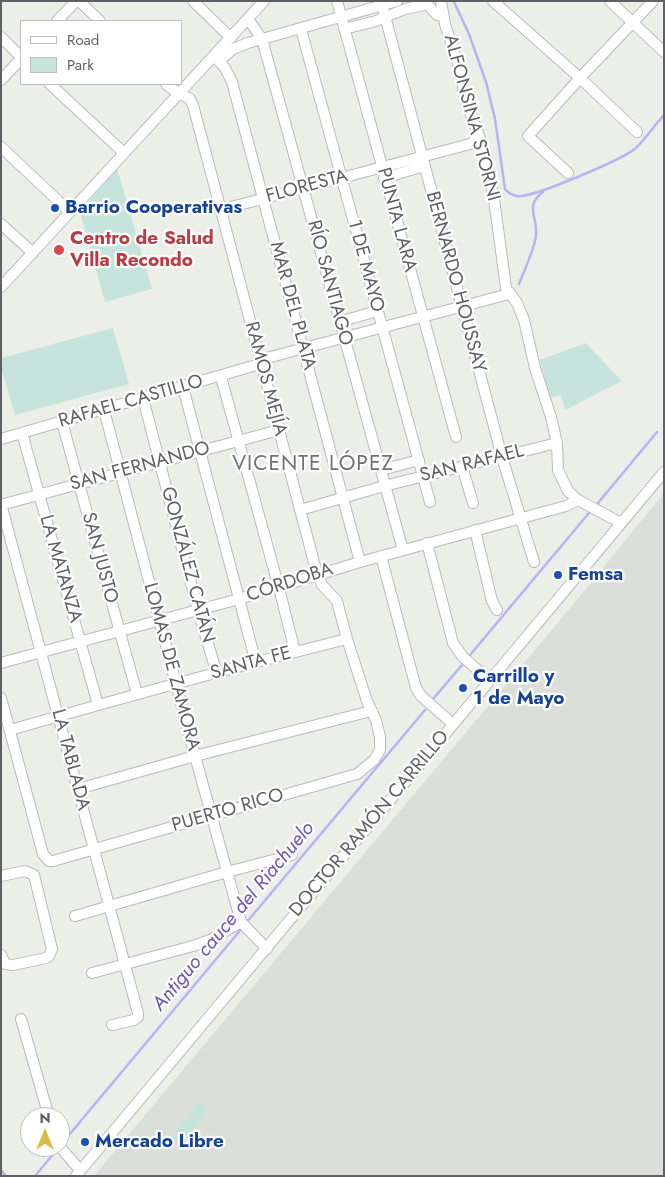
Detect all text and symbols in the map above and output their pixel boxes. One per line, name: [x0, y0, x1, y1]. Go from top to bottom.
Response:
legend: [20, 20, 182, 85]
text: Road: [67, 29, 99, 51]
street label: ALFONSINA STORNI: [438, 32, 504, 204]
text: Park: [67, 54, 94, 76]
street label: FLORESTA: [264, 165, 350, 209]
street label: PUNTA LARA: [371, 165, 421, 275]
street label: BERNARDO HOUSSAY: [420, 189, 490, 375]
place label: Barrio Cooperativas: [65, 197, 242, 219]
marker: Barrio Cooperativas: [49, 202, 61, 214]
street label: 1 DE MAYO: [342, 217, 388, 315]
street label: RÍO SANTIAGO: [301, 218, 357, 348]
place label: Centro de Salud Villa Recondo: [70, 228, 214, 272]
street label: MAR DEL PLATA: [264, 239, 320, 373]
marker: Centro de Salud Villa Recondo: [52, 243, 66, 257]
street label: RAMOS MEJÍA: [239, 319, 291, 439]
street label: RAFAEL CASTILLO: [56, 370, 206, 434]
street label: SAN FERNANDO: [68, 437, 212, 497]
street label: SAN RAFAEL: [418, 440, 526, 488]
district label: VICENTE LÓPEZ: [231, 452, 395, 478]
street label: GONZÁLEZ CATÁN: [155, 485, 219, 645]
street label: SAN JUSTO: [76, 510, 122, 606]
street label: LA MATANZA: [34, 512, 86, 626]
street label: CÓRDOBA: [244, 558, 336, 608]
place label: Femsa: [568, 564, 623, 586]
marker: Femsa: [552, 569, 564, 581]
street label: LOMAS DE ZAMORA: [138, 581, 204, 753]
street label: SANTA FE: [208, 642, 294, 686]
place label: Carrillo y 1 de Mayo: [473, 666, 565, 710]
marker: Carrillo y 1 de Mayo: [457, 682, 469, 694]
street label: LA TABLADA: [46, 707, 94, 813]
street label: DOCTOR RAMÓN CARRILLO: [285, 726, 455, 922]
street label: PUERTO RICO: [169, 784, 287, 838]
water label: Antiguo cauce del Riachuelo: [148, 818, 320, 1016]
north arrow: [20, 1107, 70, 1157]
text: N: [39, 1108, 51, 1128]
place label: Mercado Libre: [95, 1131, 224, 1153]
marker: Mercado Libre: [79, 1136, 91, 1148]

